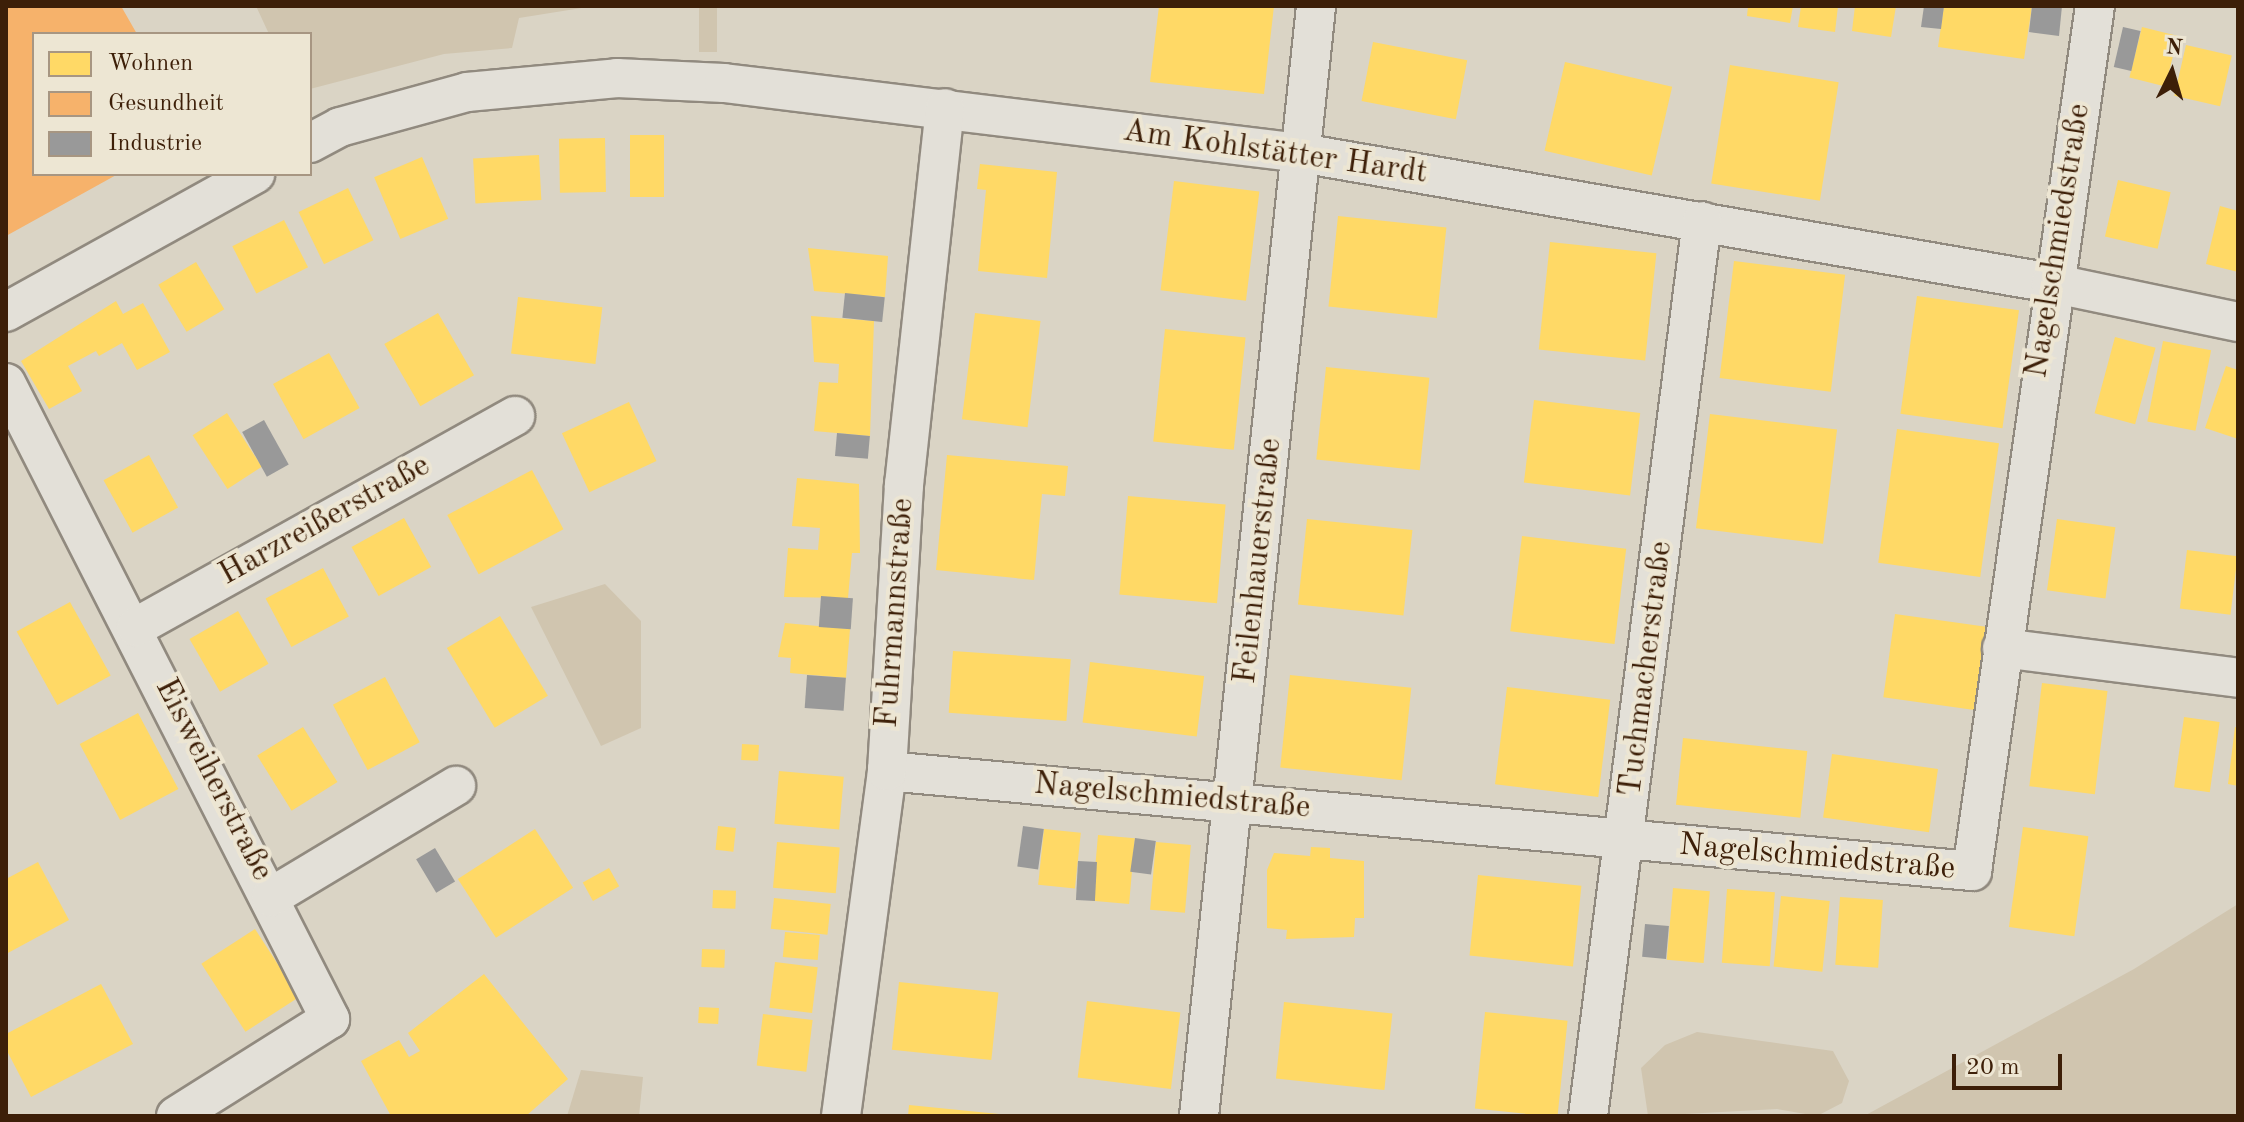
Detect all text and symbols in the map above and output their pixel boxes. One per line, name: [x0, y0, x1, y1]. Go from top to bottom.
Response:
legend: [32, 32, 312, 176]
north arrow: [2132, 32, 2212, 112]
text: N: [2165, 36, 2183, 60]
text: Wohnen: [108, 52, 193, 76]
text: Gesundheit: [108, 92, 224, 116]
street label: Nagelschmiedstraße: [2018, 101, 2100, 381]
street label: Am Kohlstätter Hardt: [1120, 113, 1430, 193]
text: Industrie: [108, 132, 202, 156]
street label: Feilenhauerstraße: [1227, 436, 1291, 686]
street label: Harzreißerstraße: [213, 447, 437, 595]
street label: Fuhrmannstraße: [869, 497, 923, 729]
street label: Tuchmacherstraße: [1612, 539, 1682, 799]
street label: Eisweiherstraße: [145, 672, 281, 888]
street label: Nagelschmiedstraße: [1032, 766, 1312, 828]
street label: Nagelschmiedstraße: [1677, 827, 1957, 889]
scale bar: [1956, 1038, 2066, 1088]
text: 20 m: [1966, 1056, 2020, 1080]

